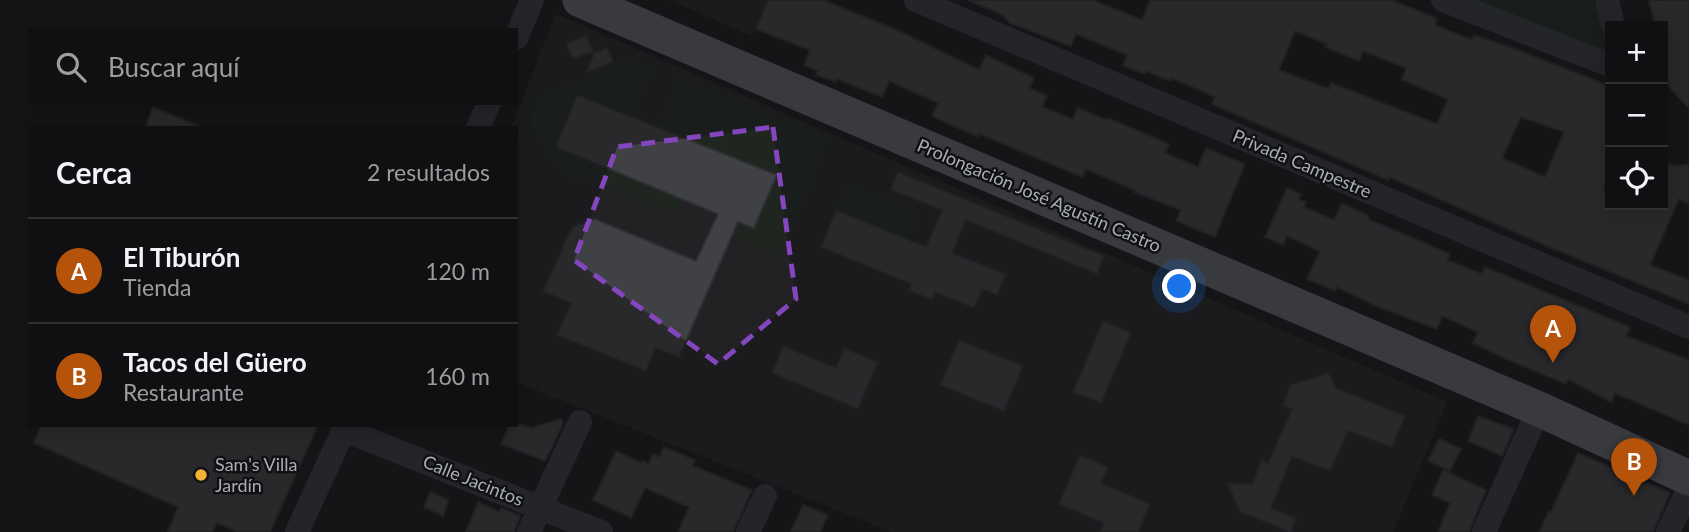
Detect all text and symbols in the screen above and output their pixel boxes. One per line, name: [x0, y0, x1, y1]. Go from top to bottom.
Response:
map controls: [1605, 21, 1668, 210]
button: +: [1605, 21, 1668, 84]
search box: [28, 28, 518, 105]
icon: search: [52, 48, 90, 86]
text: Buscar aquí: [108, 51, 239, 83]
button: −: [1605, 84, 1668, 147]
street label: Privada Campestre: [1230, 124, 1375, 202]
street label: Prolongación José Agustín Castro: [914, 134, 1165, 257]
button: locate: [1605, 147, 1668, 210]
text: Cerca: [56, 154, 132, 190]
text: 2 resultados: [367, 158, 490, 186]
text: El Tiburón: [123, 241, 240, 273]
text: A: [71, 257, 87, 285]
text: 120 m: [425, 257, 490, 285]
your location: [1162, 269, 1196, 303]
text: Tienda: [123, 273, 191, 301]
pin: A: [1530, 305, 1576, 363]
text: Tacos del Güero: [123, 346, 307, 378]
text: B: [71, 362, 87, 390]
text: 160 m: [425, 362, 490, 390]
text: Restaurante: [123, 378, 244, 406]
pin: B: [1611, 438, 1657, 496]
street label: Calle Jacintos: [420, 450, 527, 510]
place label: Sam's Villa Jardín: [215, 453, 297, 496]
marker: Sam's Villa Jardín: [193, 467, 209, 483]

